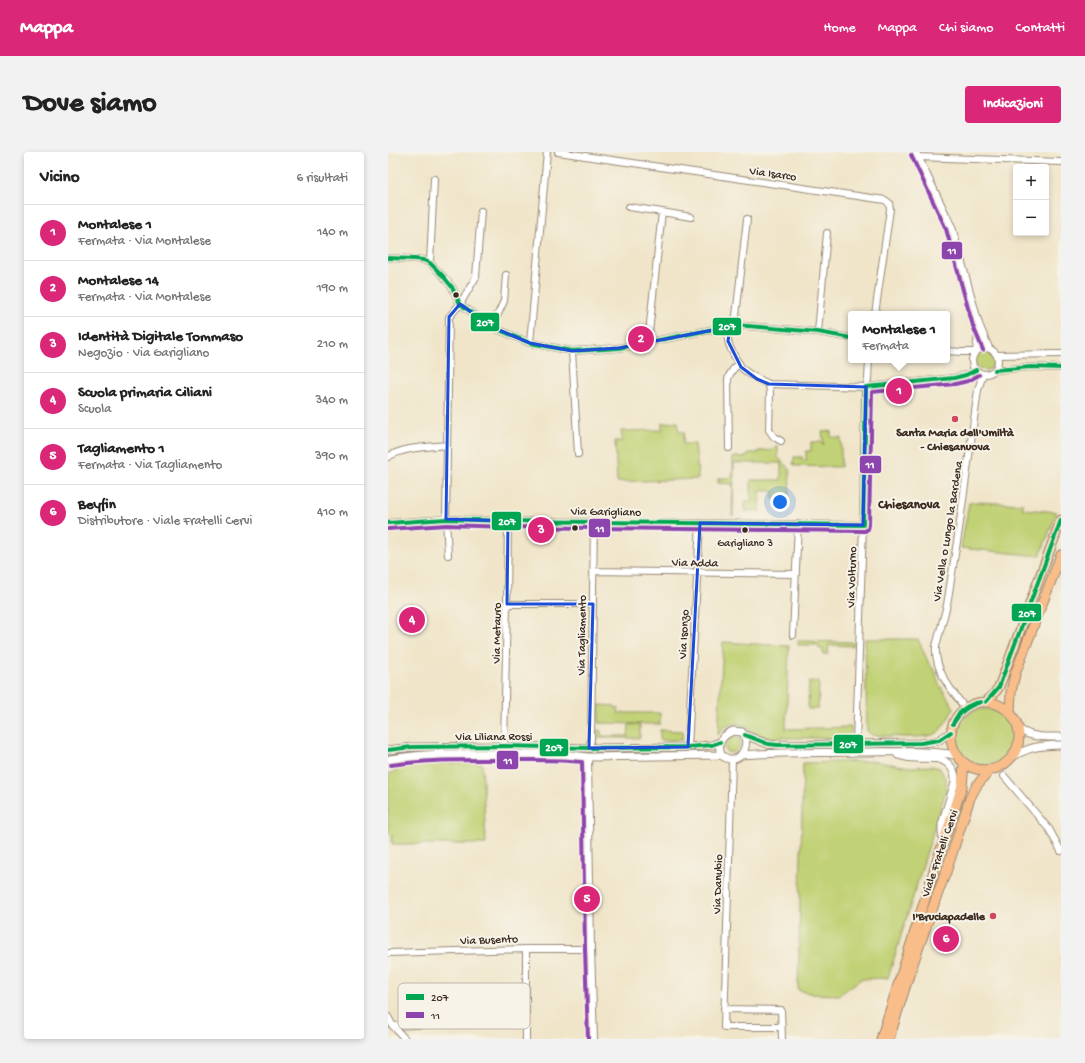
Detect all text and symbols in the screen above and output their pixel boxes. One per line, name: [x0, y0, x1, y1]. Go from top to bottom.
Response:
text: Mappa: [20, 17, 73, 40]
text: Home: [823, 20, 856, 37]
text: Mappa: [878, 20, 917, 37]
text: Chi siamo: [939, 20, 994, 37]
text: Contatti: [1016, 20, 1065, 37]
button: Indicazioni: [965, 86, 1061, 123]
text: Dove siamo: [24, 88, 157, 121]
map controls: [1013, 164, 1049, 236]
button: +: [1013, 164, 1049, 200]
street label: Via Isarco: [747, 165, 797, 185]
text: Vicino: [40, 168, 80, 188]
text: 6 risultati: [297, 171, 348, 186]
button: −: [1013, 200, 1049, 236]
text: Montalese 1: [78, 216, 152, 234]
text: 1: [50, 225, 56, 240]
text: 140 m: [317, 225, 348, 240]
text: Fermata · Via Montalese: [78, 234, 211, 249]
line badge: 11: [941, 241, 963, 260]
text: 11: [947, 246, 956, 258]
text: Montalese 14: [78, 272, 159, 290]
text: 2: [50, 281, 56, 296]
text: 190 m: [317, 281, 348, 296]
text: Fermata · Via Montalese: [78, 290, 211, 305]
unlabelled marker: [451, 290, 461, 300]
popup: [848, 311, 950, 363]
line badge: 207: [470, 312, 500, 332]
line badge: 207: [712, 317, 742, 336]
text: 207: [476, 318, 495, 330]
text: Montalese 1: [862, 321, 936, 339]
text: 207: [718, 322, 737, 334]
pin: 2: [628, 324, 654, 354]
text: Identità Digitale Tommaso: [78, 328, 243, 346]
text: 3: [50, 337, 56, 352]
text: 210 m: [317, 337, 348, 352]
text: Fermata: [862, 339, 909, 354]
text: Negozio · Via Garigliano: [78, 346, 209, 361]
pin: 1: [886, 376, 912, 406]
text: Scuola primaria Ciliani: [78, 384, 212, 402]
text: 4: [50, 393, 56, 408]
text: 340 m: [315, 393, 348, 408]
text: Scuola: [78, 402, 111, 417]
marker: Santa Maria dell'Umiltà - Chiesanuova: [950, 414, 960, 424]
place label: Santa Maria dell'Umiltà - Chiesanuova: [896, 427, 1015, 455]
text: Tagliamento 1: [78, 440, 165, 458]
text: 5: [50, 449, 56, 464]
text: 390 m: [315, 449, 348, 464]
line badge: 11: [859, 455, 882, 474]
text: Fermata · Via Tagliamento: [78, 458, 222, 473]
text: 11: [865, 460, 874, 472]
street label: Via Vella o Lungo la Bardena: [931, 460, 967, 603]
your location: [770, 492, 790, 512]
text: Beyfin: [78, 496, 116, 514]
district label: Chiesanova: [877, 498, 940, 513]
text: 6: [50, 505, 56, 520]
text: 410 m: [317, 505, 348, 520]
street label: Via Garigliano: [570, 505, 641, 521]
line badge: 207: [491, 511, 522, 531]
text: Distributore · Viale Fratelli Cervi: [78, 514, 252, 529]
pin: 3: [528, 515, 554, 545]
text: 207: [498, 517, 517, 529]
line badge: 11: [588, 518, 611, 538]
unlabelled marker: [570, 523, 580, 533]
text: 11: [595, 524, 604, 536]
marker: Garigliano 3: [740, 525, 750, 535]
place label: Garigliano 3: [717, 538, 773, 550]
street label: Via Volturno: [845, 546, 861, 609]
street label: Via Adda: [671, 557, 719, 571]
street label: Via Tagliamento: [575, 595, 591, 676]
street label: Via Metauro: [490, 602, 506, 665]
line badge: 207: [1011, 603, 1042, 622]
pin: 4: [399, 605, 425, 635]
street label: Via Isonzo: [677, 609, 693, 660]
text: 207: [1018, 609, 1037, 621]
street label: Via Liliana Rossi: [455, 731, 533, 745]
line badge: 207: [833, 734, 864, 754]
line badge: 207: [539, 738, 569, 757]
text: 207: [839, 740, 858, 752]
text: 207: [545, 743, 564, 755]
line badge: 11: [496, 750, 519, 770]
text: 11: [503, 756, 512, 768]
street label: Viale Fratelli Cervi: [919, 808, 963, 900]
street label: Via Danubio: [711, 854, 727, 915]
pin: 5: [574, 884, 600, 914]
place label: I'Bruciapadelle: [912, 911, 986, 925]
marker: I'Bruciapadelle: [988, 911, 998, 921]
pin: 6: [933, 924, 959, 954]
street label: Via Busento: [459, 933, 518, 949]
legend: [398, 983, 530, 1029]
text: 207: [431, 993, 449, 1005]
text: 11: [430, 1011, 440, 1023]

